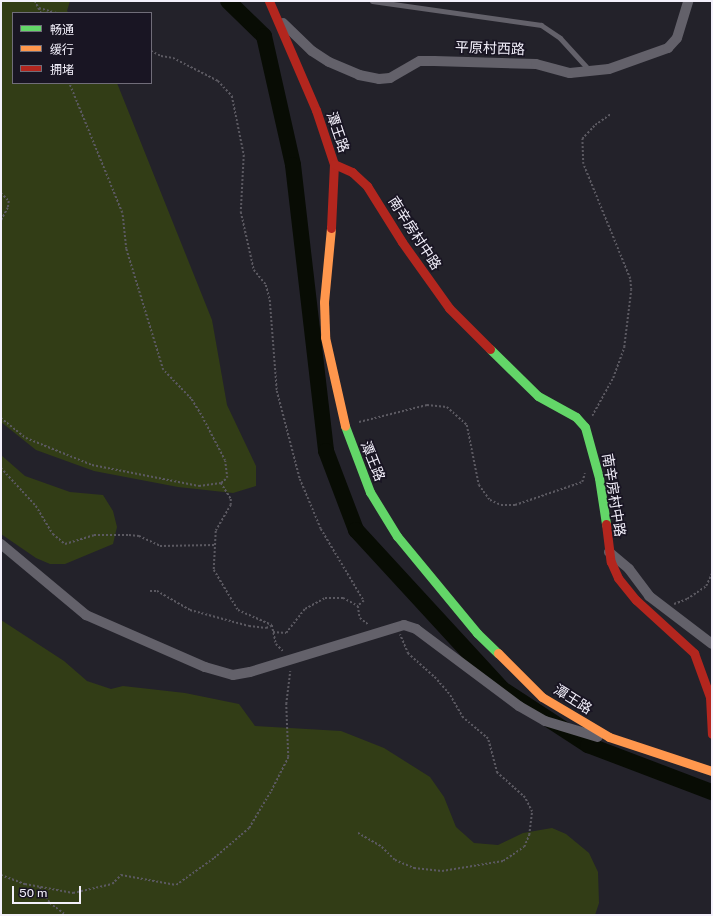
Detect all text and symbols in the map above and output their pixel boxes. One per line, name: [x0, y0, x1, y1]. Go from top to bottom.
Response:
legend: [12, 12, 152, 84]
text: 畅通: [50, 23, 74, 37]
street label: 平原村西路: [455, 38, 525, 58]
text: 缓行: [50, 43, 74, 57]
text: 拥堵: [50, 63, 74, 77]
street label: 潭王路: [323, 109, 353, 155]
street label: 南辛房村中路: [385, 193, 445, 273]
street label: 潭王路: [357, 438, 389, 484]
street label: 南辛房村中路: [599, 452, 629, 538]
street label: 潭王路: [551, 681, 595, 717]
scale bar: [14, 878, 83, 904]
text: 50 m: [19, 886, 47, 900]

